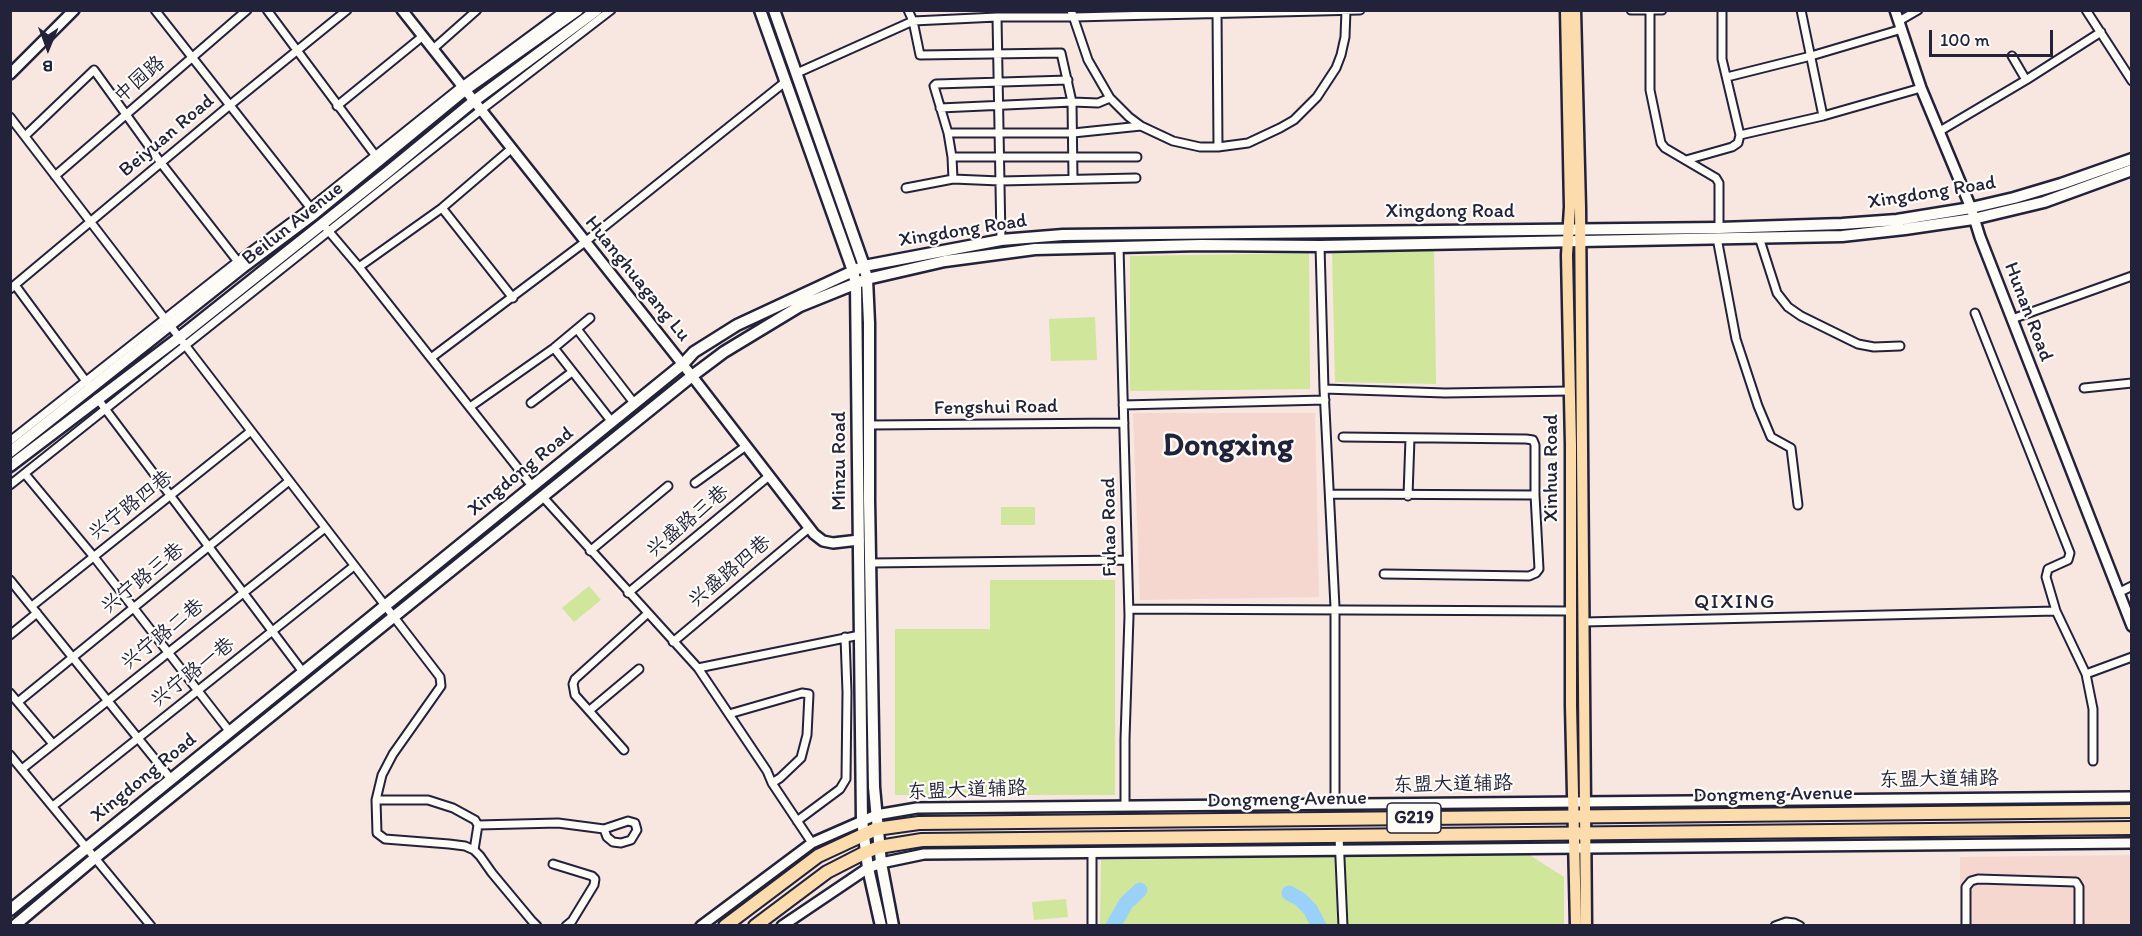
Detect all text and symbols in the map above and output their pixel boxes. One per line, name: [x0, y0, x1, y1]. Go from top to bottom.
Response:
north arrow: [18, 18, 78, 78]
scale bar: [1932, 18, 2056, 56]
text: 100 m: [1940, 29, 1990, 51]
street label: 中园路: [109, 51, 171, 109]
text: B: [42, 57, 53, 76]
street label: Beiyuan Road: [115, 89, 219, 183]
street label: Xingdong Road: [1866, 171, 1998, 215]
street label: Beilun Avenue: [238, 177, 348, 271]
street label: Xingdong Road: [1385, 200, 1515, 224]
street label: Xingdong Road: [897, 209, 1029, 253]
street label: Huanghuagang Lu: [579, 211, 695, 347]
street label: Hunan Road: [1998, 259, 2058, 365]
street label: Fengshui Road: [934, 395, 1058, 421]
street label: Minzu Road: [828, 411, 852, 511]
street label: Xinhua Road: [1540, 414, 1564, 522]
street label: Xingdong Road: [463, 422, 579, 522]
district label: Dongxing: [1163, 428, 1293, 466]
street label: 兴宁路四巷: [84, 466, 178, 546]
street label: Fuhao Road: [1097, 477, 1123, 577]
street label: 兴盛路三巷: [642, 481, 734, 563]
street label: 兴盛路四巷: [684, 531, 776, 613]
street label: 兴宁路三巷: [97, 538, 189, 620]
district label: QIXING: [1696, 590, 1774, 616]
street label: 兴宁路二巷: [117, 594, 209, 676]
street label: 兴宁路一巷: [146, 633, 240, 713]
street label: Xingdong Road: [86, 728, 202, 828]
street label: 东盟大道辅路: [1879, 767, 1999, 793]
street label: 东盟大道辅路: [1393, 772, 1513, 798]
street label: 东盟大道辅路: [907, 777, 1027, 805]
street label: Dongmeng Avenue: [1693, 782, 1853, 808]
street label: Dongmeng Avenue: [1207, 787, 1367, 813]
road number: G219: [1387, 803, 1441, 833]

